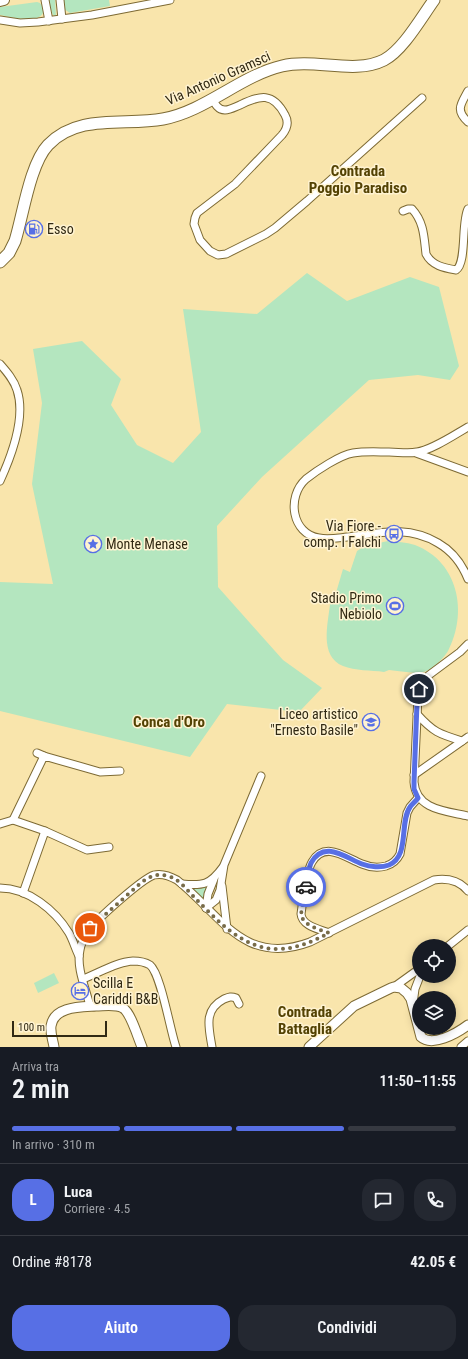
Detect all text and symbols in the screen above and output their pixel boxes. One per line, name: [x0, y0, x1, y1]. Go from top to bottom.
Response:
street label: Via Antonio Gramsci: [163, 48, 273, 108]
district label: Contrada Poggio Paradiso: [309, 162, 407, 197]
fuel station icon: Esso: [24, 219, 44, 239]
place label: Esso: [47, 221, 74, 237]
place label: Via Fiore - comp. I Falchi: [304, 518, 382, 550]
bus stop icon: Via Fiore - comp. I Falchi: [384, 524, 404, 544]
place icon: Monte Menase: [83, 534, 103, 554]
place label: Monte Menase: [106, 536, 188, 552]
place label: Stadio Primo Nebiolo: [311, 590, 382, 622]
sports icon: Stadio Primo Nebiolo: [385, 596, 405, 616]
pin: [402, 672, 436, 706]
icon: home: [408, 678, 430, 700]
place label: Liceo artistico "Ernesto Basile": [270, 706, 358, 738]
school or university icon: Liceo artistico "Ernesto Basile": [361, 712, 381, 732]
district label: Conca d'Oro: [133, 713, 205, 731]
courier: [286, 867, 326, 907]
icon: car: [295, 876, 317, 898]
pin: [73, 911, 107, 945]
icon: bag: [79, 917, 101, 939]
map controls: [412, 939, 456, 1035]
button: locate: [412, 939, 456, 983]
place label: Scilla E Cariddi B&B: [93, 975, 158, 1007]
hotel icon: Scilla E Cariddi B&B: [70, 981, 90, 1001]
button: layers: [412, 991, 456, 1035]
district label: Contrada Battaglia: [278, 1003, 332, 1038]
scale bar: [12, 1019, 107, 1038]
text: 100 m: [18, 1021, 45, 1034]
text: Arriva tra: [12, 1059, 59, 1074]
text: 11:50–11:55: [379, 1072, 456, 1090]
text: 2 min: [12, 1074, 70, 1104]
text: In arrivo · 310 m: [12, 1137, 95, 1152]
button: chat: [362, 1179, 404, 1221]
button: phone: [414, 1179, 456, 1221]
text: Luca: [64, 1183, 92, 1201]
text: L: [29, 1191, 37, 1209]
text: Corriere · 4.5: [64, 1201, 130, 1216]
text: Ordine #8178: [12, 1253, 92, 1271]
text: 42.05 €: [410, 1253, 456, 1271]
button: Aiuto: [12, 1305, 230, 1351]
button: Condividi: [238, 1305, 456, 1351]

